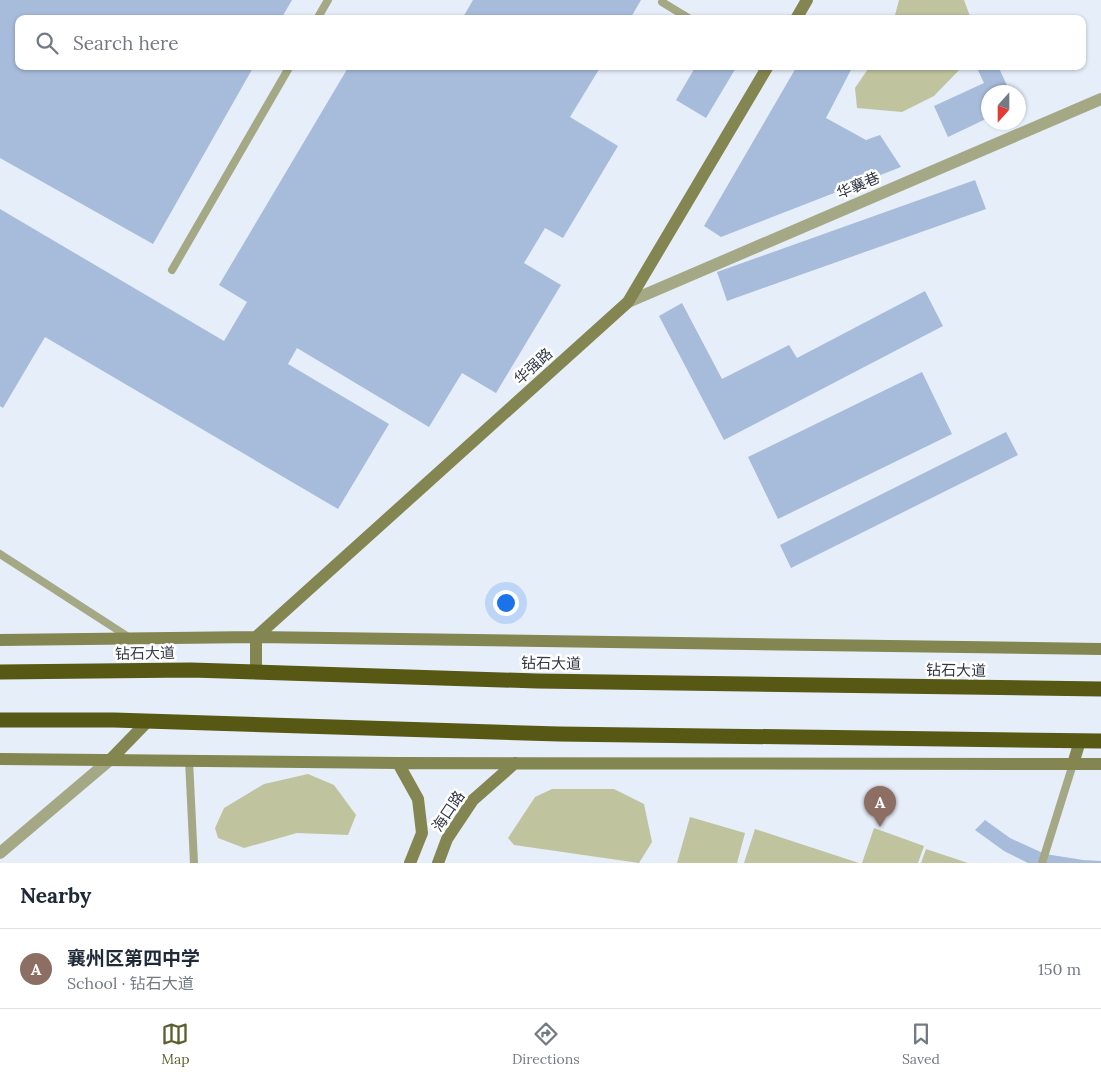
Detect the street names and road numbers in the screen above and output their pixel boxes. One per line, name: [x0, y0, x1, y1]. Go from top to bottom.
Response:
street label: 华襄巷: [834, 167, 882, 203]
street label: 华强路: [510, 344, 556, 388]
street label: 钻石大道: [115, 643, 175, 663]
street label: 钻石大道: [521, 653, 581, 673]
street label: 钻石大道: [926, 660, 986, 680]
street label: 海口路: [428, 787, 468, 835]

